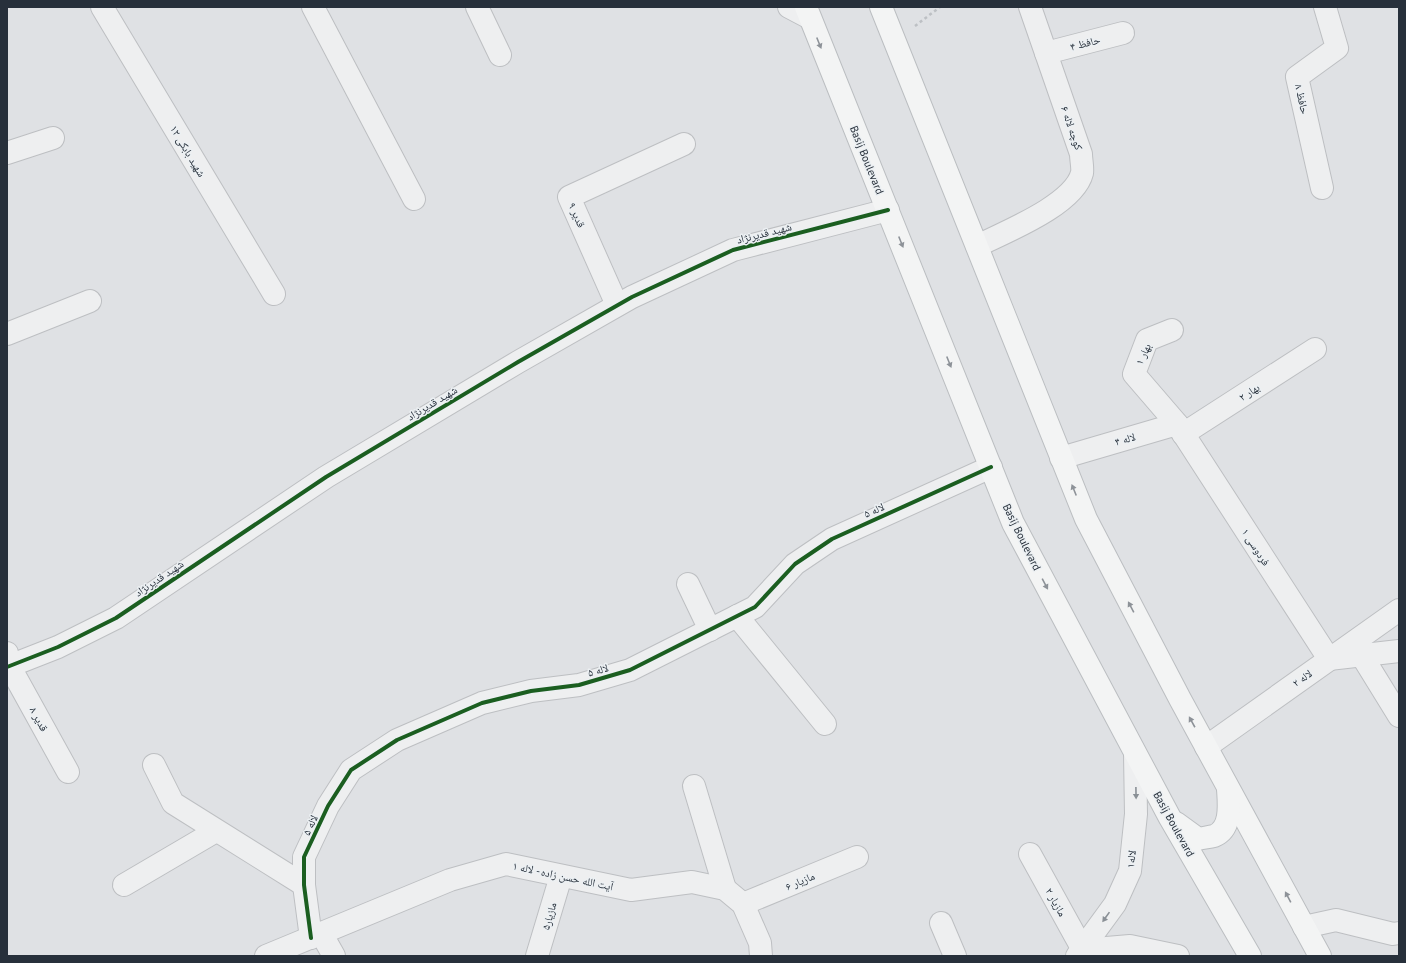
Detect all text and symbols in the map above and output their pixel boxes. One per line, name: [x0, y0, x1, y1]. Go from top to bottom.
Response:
street label: حافظ ۴: [1068, 32, 1102, 54]
one-way arrow: [817, 38, 823, 50]
street label: حافظ ۸: [1292, 82, 1312, 116]
street label: کوچه لاله ۶: [1058, 104, 1086, 152]
street label: شهید بابکی ۱۲: [167, 123, 209, 179]
street label: Basij Boulevard: [847, 124, 887, 196]
street label: قدیر ۹: [565, 200, 589, 230]
street label: شهید قدیرنژاد: [735, 219, 793, 247]
one-way arrow: [898, 236, 904, 248]
street label: بهار ۱: [1132, 341, 1154, 367]
one-way arrow: [947, 357, 953, 369]
street label: بهار ۲: [1236, 380, 1262, 404]
street label: شهید قدیرنژاد: [404, 383, 460, 423]
street label: لاله ۴: [1113, 429, 1137, 449]
one-way arrow: [1071, 484, 1077, 496]
street label: لاله ۵: [862, 499, 887, 521]
street label: Basij Boulevard: [1000, 501, 1044, 573]
street label: فردوسی ۱: [1239, 526, 1273, 569]
street label: شهید قدیرنژاد: [132, 556, 186, 600]
one-way arrow: [1042, 578, 1048, 590]
one-way arrow: [1128, 601, 1135, 612]
street label: لاله ۵: [586, 660, 610, 680]
street label: لاله ۲: [1289, 666, 1315, 690]
street label: قدیر ۸: [27, 704, 52, 734]
one-way arrow: [1189, 716, 1195, 728]
one-way arrow: [1133, 787, 1139, 800]
street label: Basij Boulevard: [1150, 789, 1198, 859]
street label: لاله ۵: [299, 812, 321, 837]
street label: لاله۱: [1123, 849, 1139, 869]
street label: آیت الله حسن زاده - لاله ۱: [511, 859, 615, 894]
street label: مازیار ۶: [783, 869, 817, 893]
street label: مازیار ۲: [1042, 885, 1070, 919]
one-way arrow: [1285, 891, 1291, 903]
street label: مازیار۵: [538, 901, 560, 931]
one-way arrow: [1102, 911, 1110, 922]

